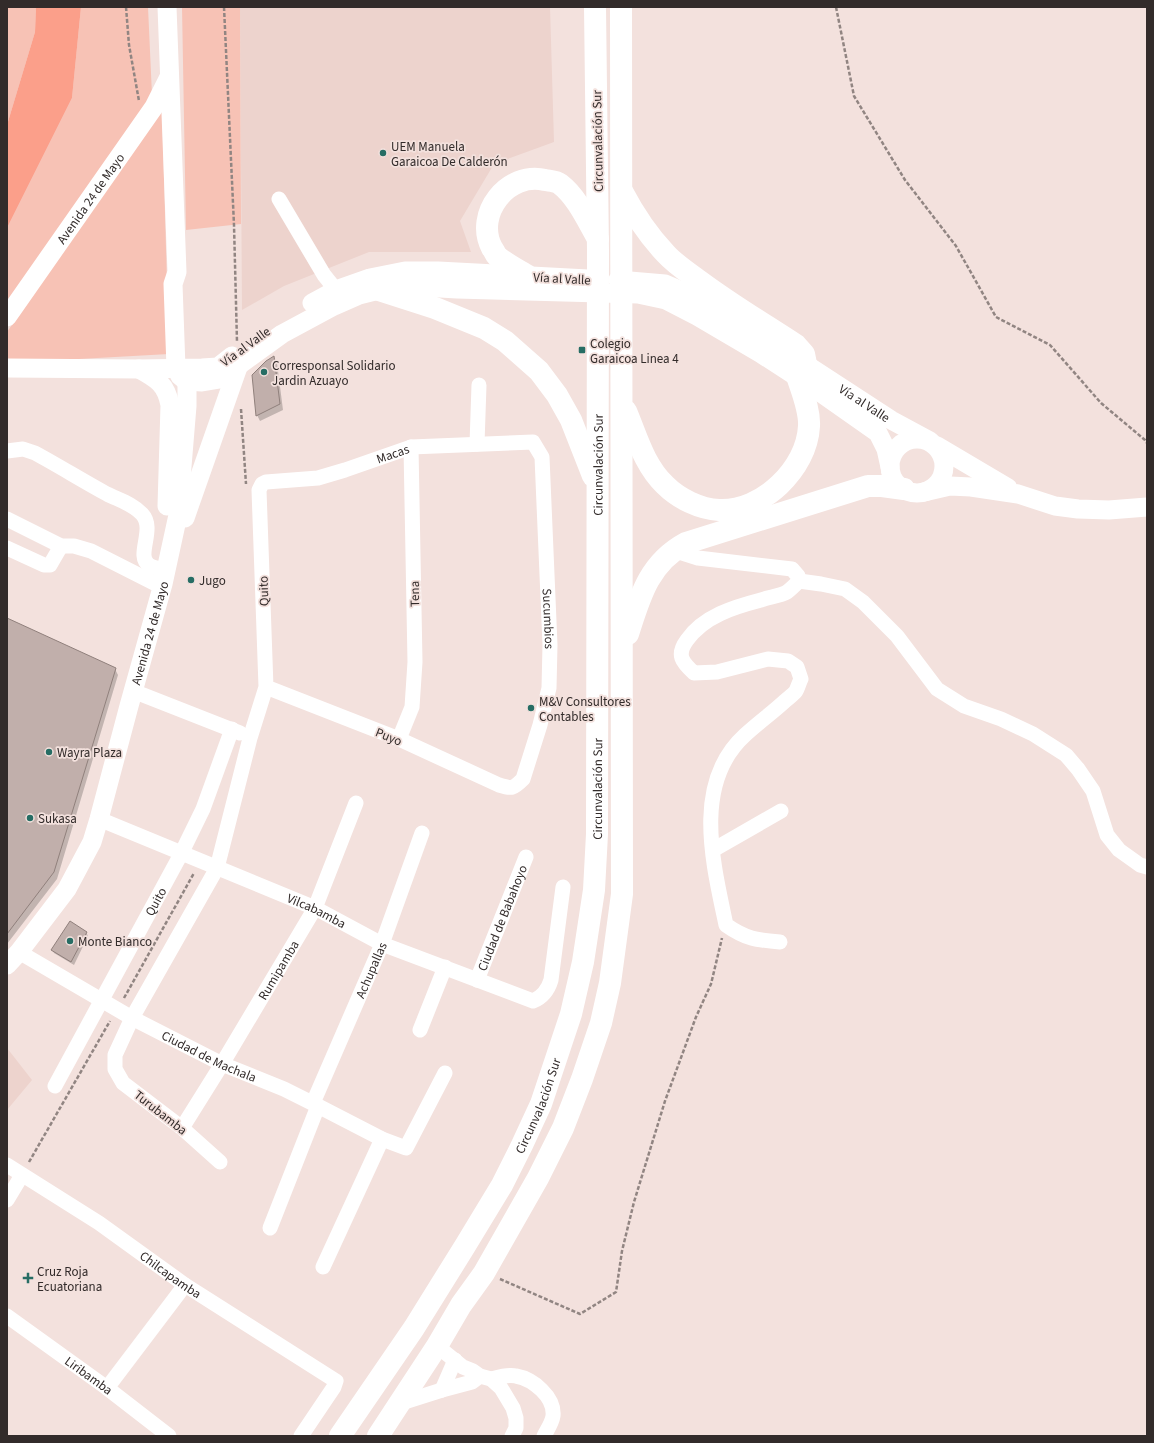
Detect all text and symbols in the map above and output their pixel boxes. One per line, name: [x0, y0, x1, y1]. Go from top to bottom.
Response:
street label: Circunvalación Sur: [588, 89, 608, 192]
place label: UEM Manuela Garaicoa De Calderón: [391, 138, 508, 171]
marker: UEM Manuela Garaicoa De Calderón: [378, 148, 388, 158]
street label: Avenida 24 de Mayo: [53, 150, 129, 248]
street label: Vía al Valle: [533, 269, 591, 289]
street label: Vía al Valle: [217, 323, 274, 371]
place label: Colegio Garaicoa Linea 4: [590, 335, 679, 368]
marker: Colegio Garaicoa Linea 4: [577, 345, 587, 355]
place label: Corresponsal Solidario Jardin Azuayo: [272, 357, 396, 390]
marker: Corresponsal Solidario Jardin Azuayo: [259, 367, 269, 377]
street label: Vía al Valle: [835, 380, 893, 427]
street label: Circunvalación Sur: [590, 413, 608, 516]
street label: Macas: [374, 440, 412, 468]
place label: Jugo: [199, 572, 226, 590]
marker: Jugo: [186, 575, 196, 585]
street label: Quito: [254, 576, 274, 606]
street label: Avenida 24 de Mayo: [127, 579, 173, 687]
street label: Tena: [406, 581, 424, 607]
street label: Sucumbios: [538, 588, 558, 650]
place label: M&V Consultores Contables: [539, 693, 631, 726]
marker: M&V Consultores Contables: [526, 703, 536, 713]
street label: Puyo: [373, 723, 405, 750]
street label: Circunvalación Sur: [589, 737, 607, 840]
place label: Wayra Plaza: [57, 744, 122, 762]
marker: Wayra Plaza: [44, 747, 54, 757]
place label: Sukasa: [38, 810, 77, 828]
marker: Sukasa: [25, 813, 35, 823]
street label: Ciudad de Babahoyo: [474, 863, 532, 974]
street label: Quito: [141, 884, 171, 919]
street label: Vilcabamba: [284, 889, 349, 933]
place label: Monte Bianco: [78, 933, 152, 951]
marker: Monte Bianco: [65, 936, 75, 946]
street label: Rumipamba: [254, 937, 304, 1004]
street label: Achupallas: [352, 939, 392, 1001]
street label: Ciudad de Machala: [158, 1027, 259, 1087]
street label: Circunvalación Sur: [511, 1055, 566, 1157]
street label: Turubamba: [130, 1086, 191, 1139]
street label: Chilcapamba: [136, 1247, 204, 1303]
place label: Cruz Roja Ecuatoriana: [37, 1263, 102, 1296]
marker: Cruz Roja Ecuatoriana: [22, 1272, 34, 1284]
street label: Liribamba: [61, 1352, 116, 1399]

